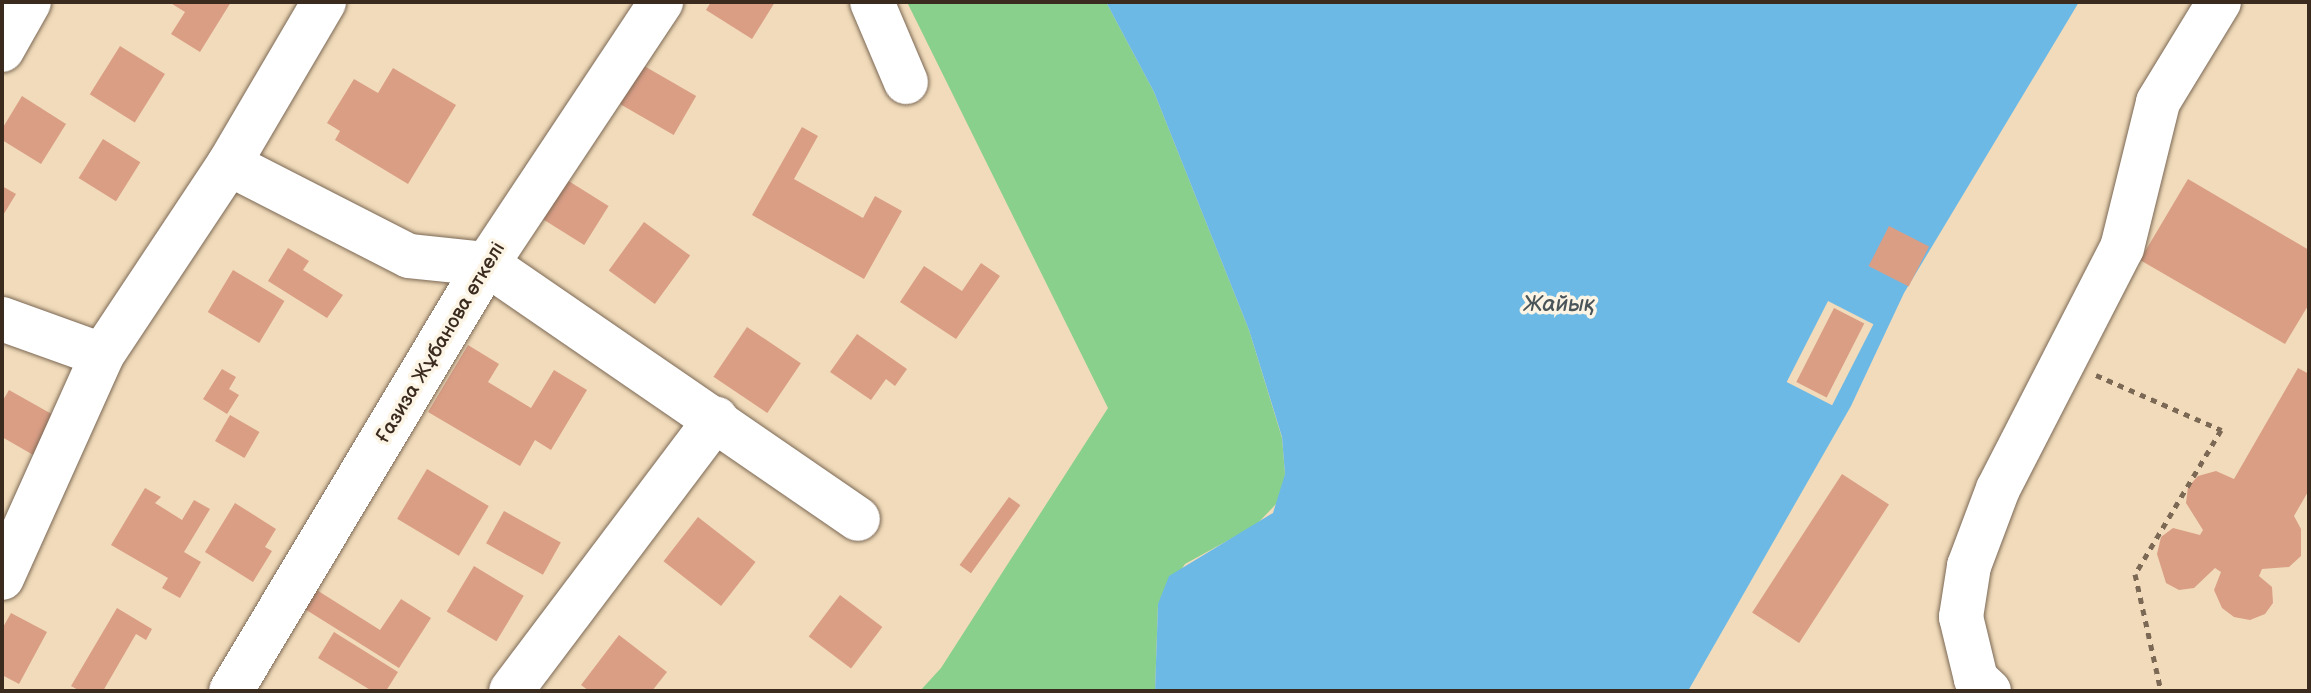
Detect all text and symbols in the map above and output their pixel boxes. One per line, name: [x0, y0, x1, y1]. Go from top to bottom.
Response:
street label: Ғазиза Жұбанова өткелі: [371, 238, 511, 448]
water label: Жайық: [1523, 292, 1595, 318]

